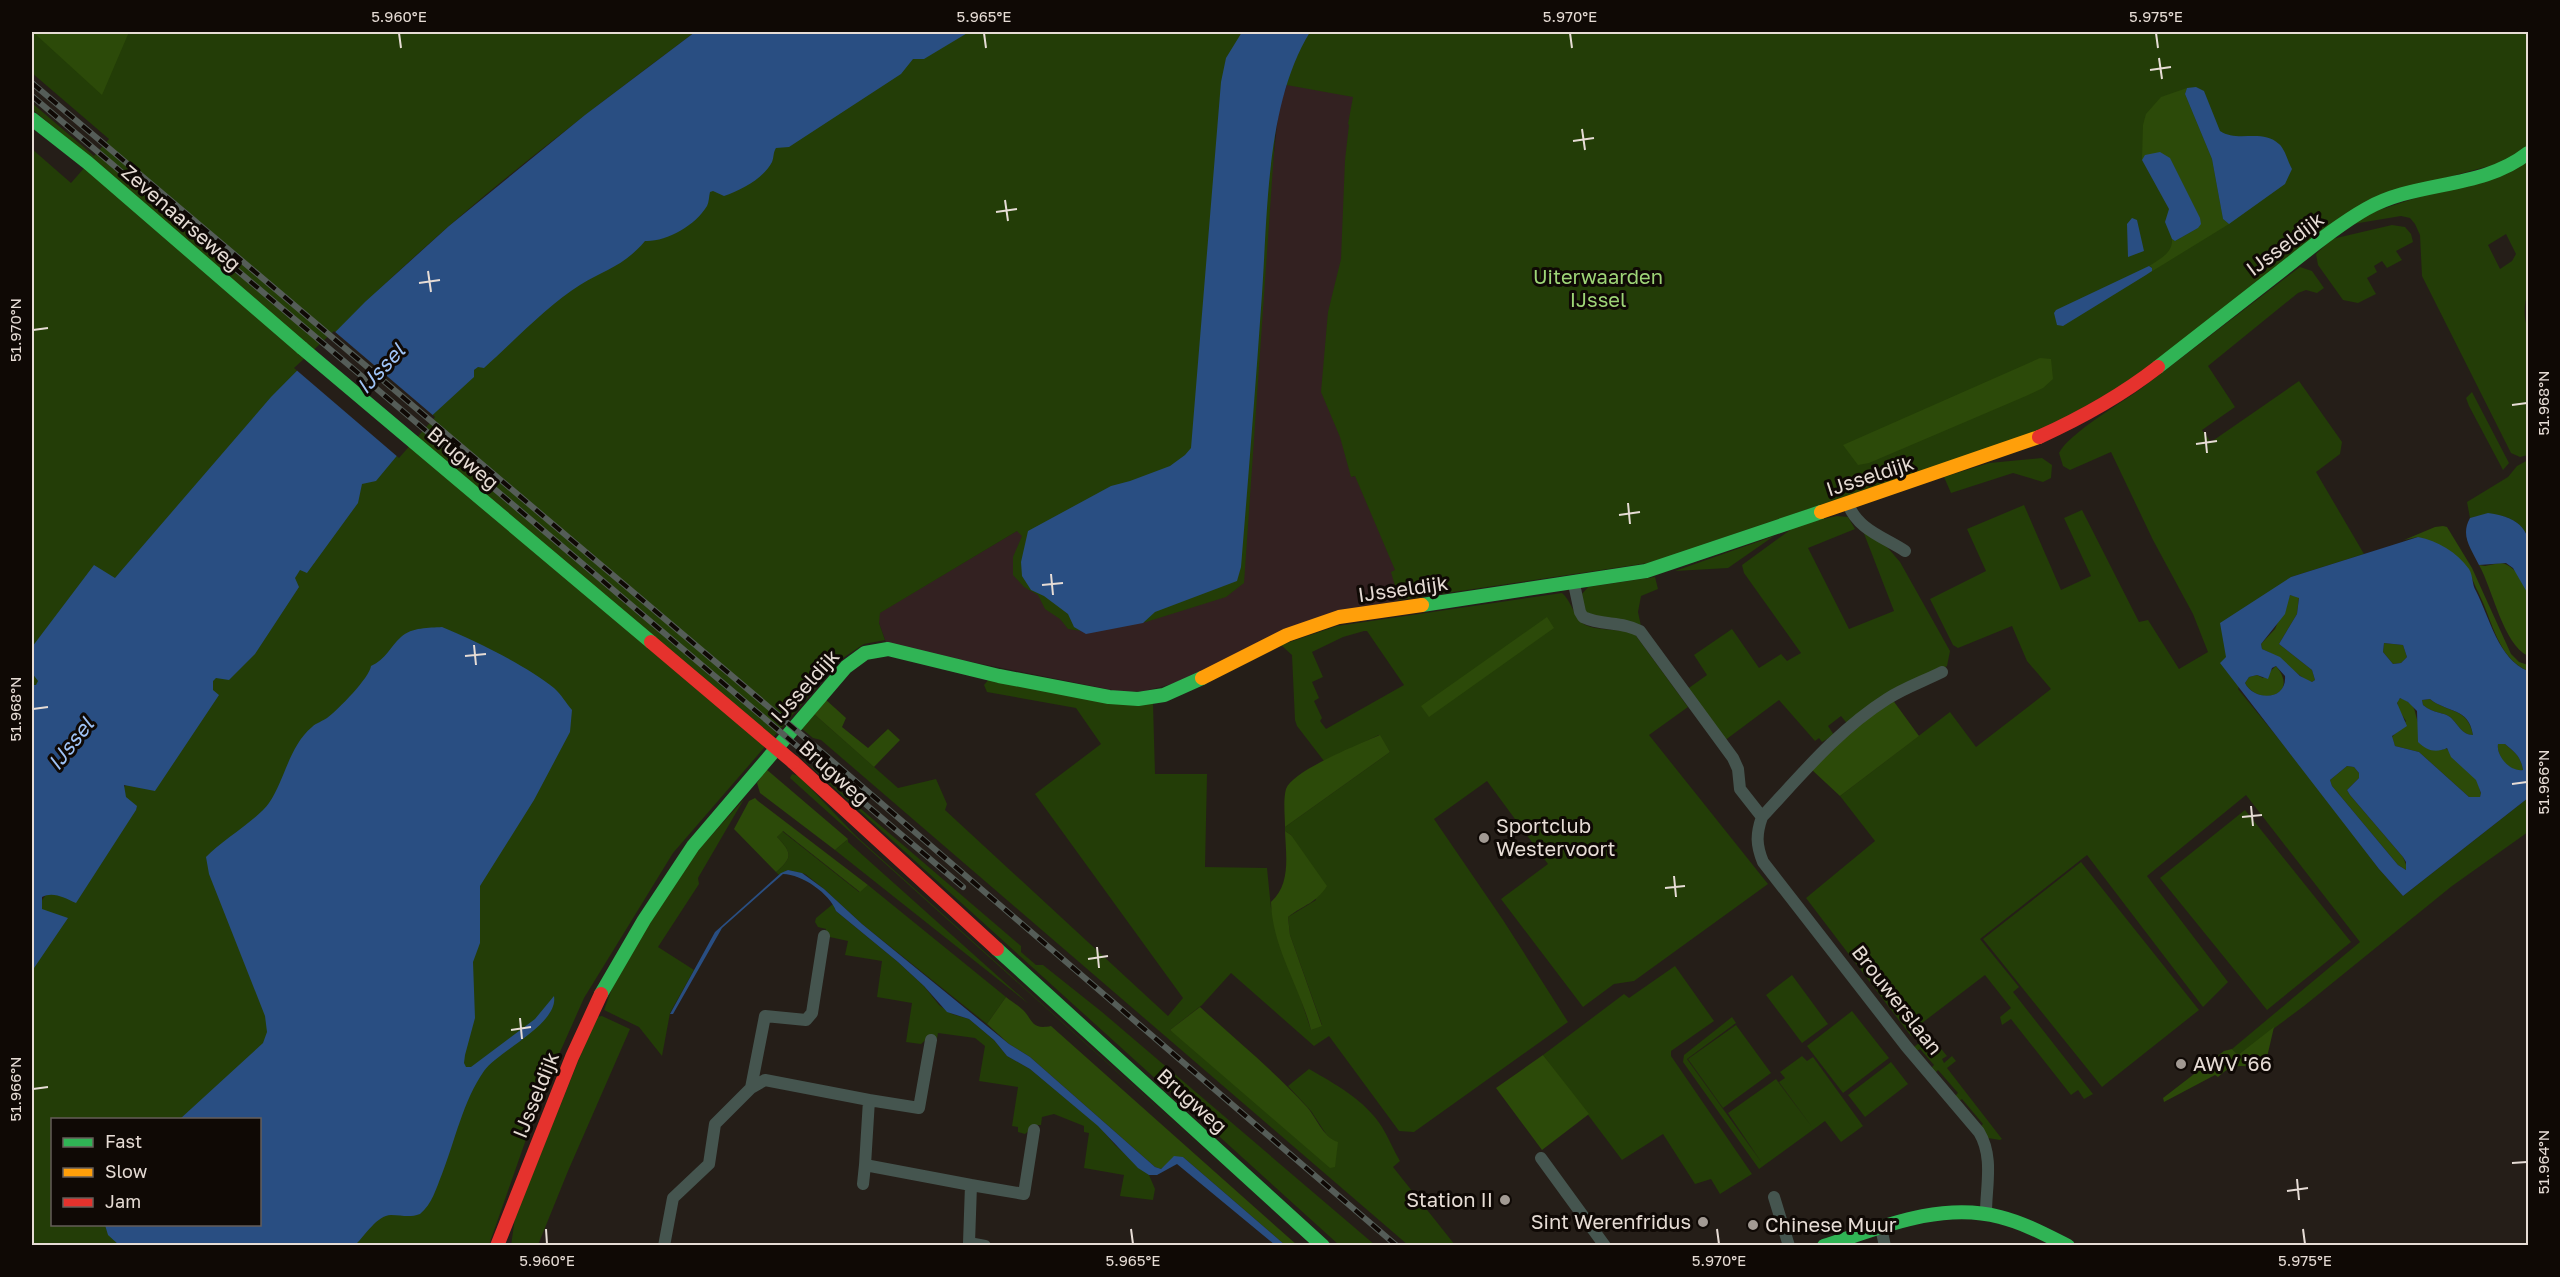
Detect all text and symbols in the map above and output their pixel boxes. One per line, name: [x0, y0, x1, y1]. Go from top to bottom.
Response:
text: 5.960°E: [371, 7, 427, 25]
text: 5.965°E: [956, 7, 1012, 25]
text: 5.970°E: [1543, 7, 1597, 25]
text: 5.975°E: [2129, 7, 2183, 25]
street label: Zevenaarseweg: [117, 159, 246, 275]
street label: IJsseldijk: [2241, 206, 2328, 280]
park label: Uiterwaarden IJssel: [1533, 264, 1663, 311]
text: 51.970°N: [6, 298, 24, 362]
water label: IJssel: [350, 337, 411, 399]
text: 51.968°N: [2534, 370, 2552, 436]
street label: Brugweg: [423, 421, 504, 494]
street label: IJsseldijk: [1823, 450, 1917, 500]
street label: IJsseldijk: [1356, 570, 1449, 606]
street label: IJsseldijk: [765, 644, 844, 727]
text: 51.968°N: [6, 676, 24, 742]
water label: IJssel: [42, 711, 100, 775]
street label: Brugweg: [795, 735, 874, 810]
text: 51.966°N: [2534, 750, 2552, 814]
place label: Sportclub Westervoort: [1496, 813, 1616, 860]
marker: Sportclub Westervoort: [1477, 831, 1491, 845]
street label: Brouwerslaan: [1848, 940, 1948, 1059]
street label: IJsseldijk: [507, 1048, 563, 1141]
place label: AWV '66: [2193, 1051, 2272, 1075]
text: 51.966°N: [6, 1057, 24, 1121]
marker: AWV '66: [2174, 1057, 2188, 1071]
street label: Brugweg: [1153, 1063, 1232, 1138]
legend: [51, 1118, 261, 1226]
text: Fast: [105, 1130, 142, 1152]
text: 51.964°N: [2534, 1130, 2552, 1194]
text: Slow: [105, 1160, 148, 1182]
place label: Station II: [1406, 1187, 1493, 1211]
text: Jam: [105, 1190, 141, 1212]
marker: Station II: [1498, 1193, 1512, 1207]
place label: Sint Werenfridus: [1531, 1209, 1691, 1233]
place label: Chinese Muur: [1765, 1212, 1897, 1236]
marker: Sint Werenfridus: [1696, 1215, 1710, 1229]
marker: Chinese Muur: [1746, 1218, 1760, 1232]
text: 5.960°E: [519, 1251, 575, 1269]
text: 5.965°E: [1105, 1251, 1161, 1269]
text: 5.970°E: [1692, 1251, 1746, 1269]
text: 5.975°E: [2278, 1251, 2332, 1269]

